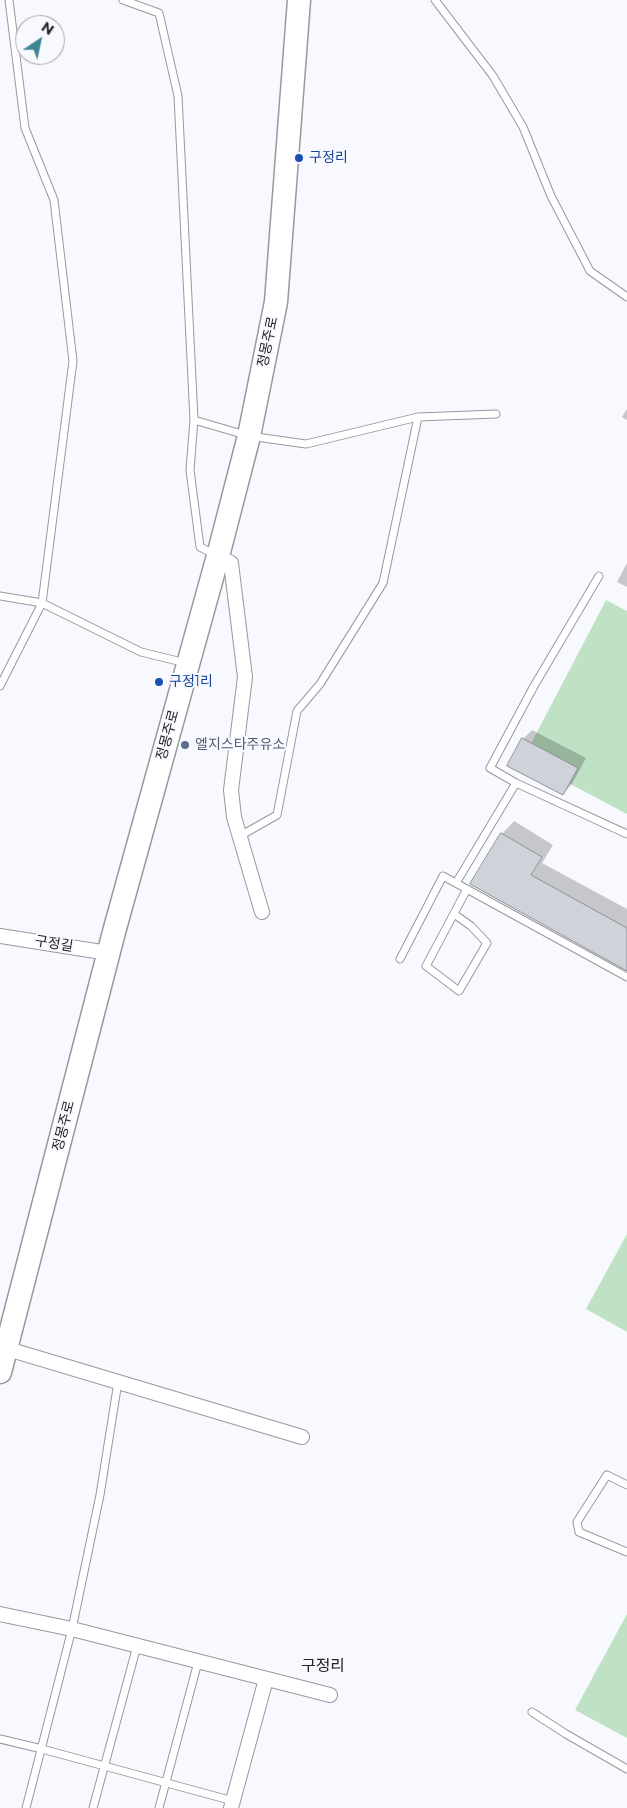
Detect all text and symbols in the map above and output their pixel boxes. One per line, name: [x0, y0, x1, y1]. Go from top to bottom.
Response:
north arrow: [15, 15, 65, 65]
text: N: [38, 18, 58, 39]
place label: 구정리: [309, 150, 348, 166]
marker: 구정리: [293, 152, 305, 164]
street label: 정몽주로: [254, 315, 282, 369]
place label: 구정1리: [169, 674, 213, 690]
marker: 구정1리: [153, 676, 165, 688]
street label: 정몽주로: [153, 708, 183, 762]
place label: 엘지스타주유소: [195, 737, 285, 753]
marker: 엘지스타주유소: [179, 739, 191, 751]
street label: 구정길: [34, 933, 74, 955]
street label: 정몽주로: [50, 1099, 78, 1153]
district label: 구정리: [301, 1656, 345, 1676]

